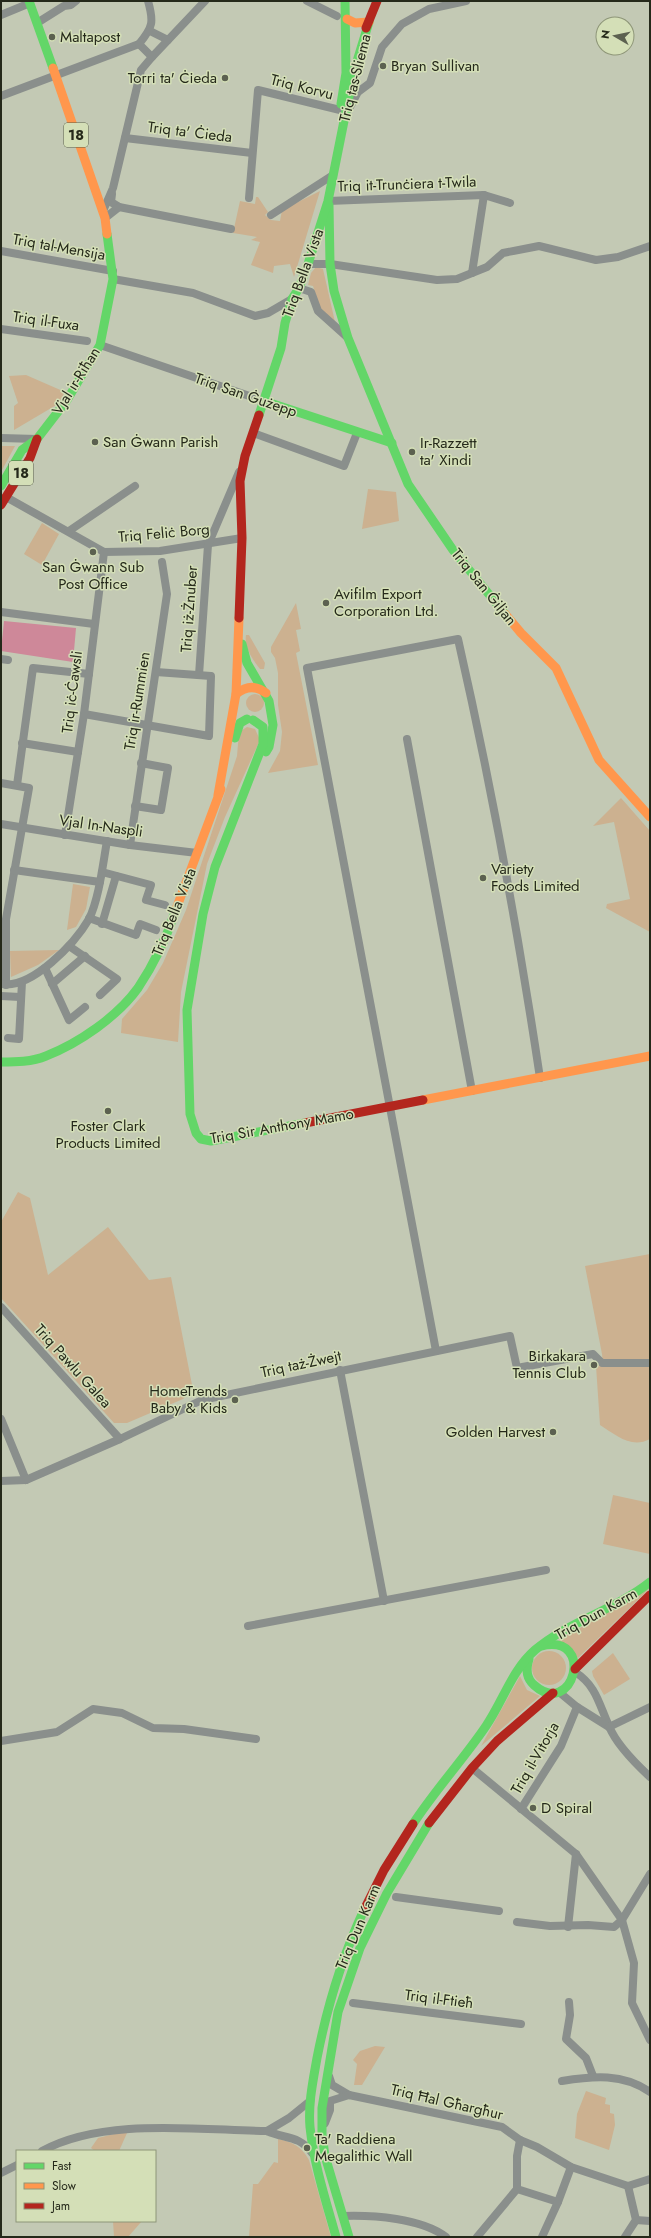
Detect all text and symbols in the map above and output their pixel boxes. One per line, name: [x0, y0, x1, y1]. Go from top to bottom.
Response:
north arrow: [595, 16, 635, 56]
place label: Maltapost: [60, 26, 120, 48]
text: N: [597, 29, 614, 40]
marker: Maltapost: [47, 32, 57, 42]
street label: Triq tas-Sliema: [333, 32, 377, 124]
place label: Bryan Sullivan: [391, 55, 480, 77]
marker: Bryan Sullivan: [378, 61, 388, 71]
place label: Torri ta' Ċieda: [128, 67, 217, 89]
street label: Triq Korvu: [268, 69, 336, 105]
marker: Torri ta' Ċieda: [220, 73, 230, 83]
street label: Triq ta' Ċieda: [147, 116, 233, 148]
road number: 18: [64, 123, 88, 147]
street label: Triq it-Trunċiera t-Twila: [337, 171, 477, 197]
street label: Triq Bella Vista: [277, 225, 329, 321]
street label: Triq tal-Mensija: [11, 228, 107, 266]
street label: Triq il-Fuxa: [11, 305, 81, 337]
street label: Vjal ir-Riħan: [46, 343, 106, 419]
street label: Triq San Ġużepp: [192, 367, 301, 423]
place label: San Ġwann Parish: [103, 431, 218, 453]
place label: Ir-Razzett ta' Xindi: [420, 432, 477, 471]
marker: San Ġwann Parish: [90, 437, 100, 447]
marker: Ir-Razzett ta' Xindi: [407, 447, 417, 457]
road number: 18: [9, 461, 33, 485]
street label: Triq Feliċ Borg: [117, 518, 211, 548]
street label: Triq San Ġiljan: [446, 544, 522, 630]
marker: San Ġwann Sub Post Office: [88, 547, 98, 557]
place label: San Ġwann Sub Post Office: [42, 556, 144, 595]
street label: Triq iż-Żnuber: [175, 564, 203, 653]
place label: Avifilm Export Corporation Ltd.: [334, 583, 438, 622]
marker: Avifilm Export Corporation Ltd.: [321, 598, 331, 608]
street label: Triq iċ-Ċawsli: [56, 649, 88, 735]
street label: Triq ir-Rummien: [118, 650, 156, 752]
street label: Vjal In-Naspli: [58, 809, 144, 843]
place label: Variety Foods Limited: [491, 858, 580, 897]
street label: Triq Bella Vista: [146, 865, 202, 959]
marker: Variety Foods Limited: [478, 873, 488, 883]
street label: Triq Sir Anthony Mamo: [209, 1103, 355, 1149]
marker: Foster Clark Products Limited: [103, 1106, 113, 1116]
place label: Foster Clark Products Limited: [56, 1115, 160, 1154]
street label: Triq Pawlu Galea: [29, 1319, 117, 1413]
street label: Triq taż-Żwejt: [259, 1345, 344, 1383]
place label: Birkakara Tennis Club: [512, 1345, 586, 1384]
marker: Birkakara Tennis Club: [589, 1360, 599, 1370]
place label: HomeTrends Baby & Kids: [149, 1380, 227, 1419]
marker: HomeTrends Baby & Kids: [230, 1395, 240, 1405]
place label: Golden Harvest: [446, 1421, 545, 1443]
marker: Golden Harvest: [548, 1427, 558, 1437]
street label: Triq Dun Karm: [551, 1582, 641, 1646]
street label: Triq il-Vitorja: [505, 1718, 565, 1798]
place label: D Spiral: [541, 1797, 592, 1819]
marker: D Spiral: [528, 1803, 538, 1813]
street label: Triq Dun Karm: [330, 1881, 386, 1973]
street label: Triq il-Ftieħ: [403, 1984, 475, 2014]
street label: Triq Ħal Għargħur: [389, 2078, 506, 2126]
place label: Ta' Raddiena Megalithic Wall: [315, 2128, 413, 2167]
marker: Ta' Raddiena Megalithic Wall: [302, 2143, 312, 2153]
legend: [16, 2150, 156, 2222]
text: Fast: [52, 2157, 71, 2175]
text: Slow: [52, 2177, 77, 2195]
text: Jam: [50, 2197, 70, 2215]

